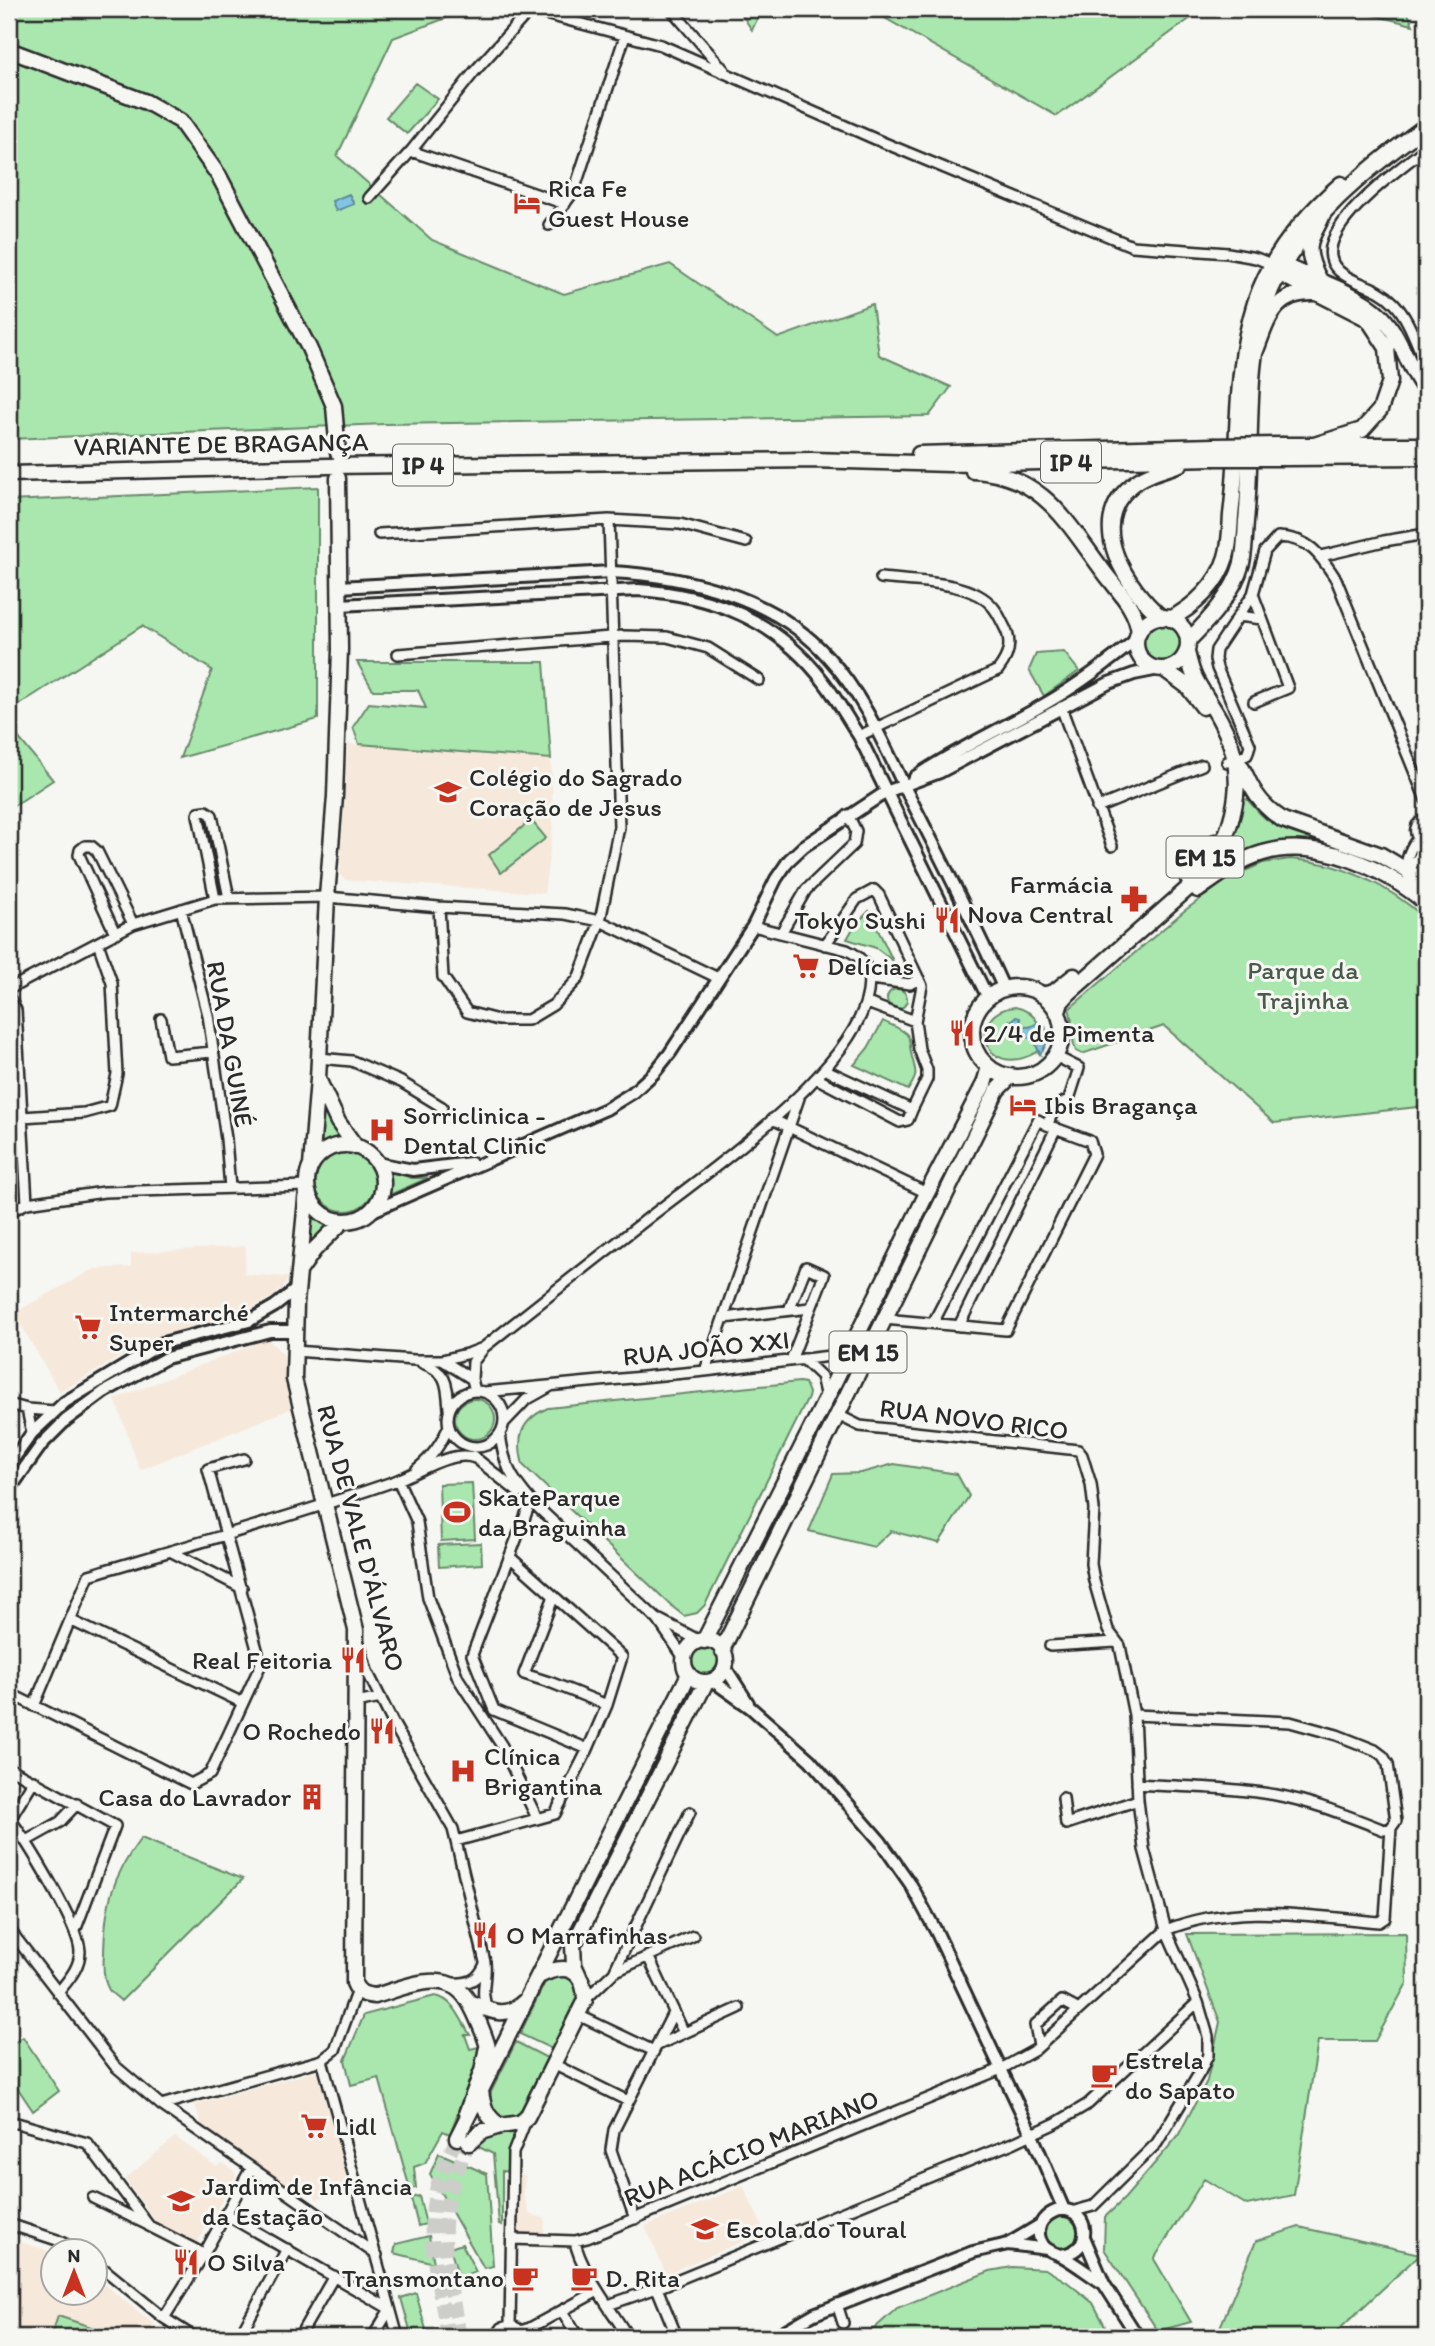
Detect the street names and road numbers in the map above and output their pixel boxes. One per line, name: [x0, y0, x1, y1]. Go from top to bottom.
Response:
street label: VARIANTE DE BRAGANÇA: [73, 425, 369, 463]
road number: IP 4: [1041, 442, 1101, 482]
road number: IP 4: [393, 444, 453, 486]
road number: EM 15: [1166, 836, 1244, 878]
street label: RUA DA GUINÉ: [200, 958, 260, 1130]
street label: RUA JOÃO XXI: [621, 1323, 791, 1373]
road number: EM 15: [830, 1332, 906, 1372]
street label: RUA NOVO RICO: [878, 1392, 1070, 1446]
street label: RUA DE VALE D'ÁLVARO: [310, 1401, 412, 1675]
street label: RUA ACÁCIO MARIANO: [619, 2082, 883, 2214]

